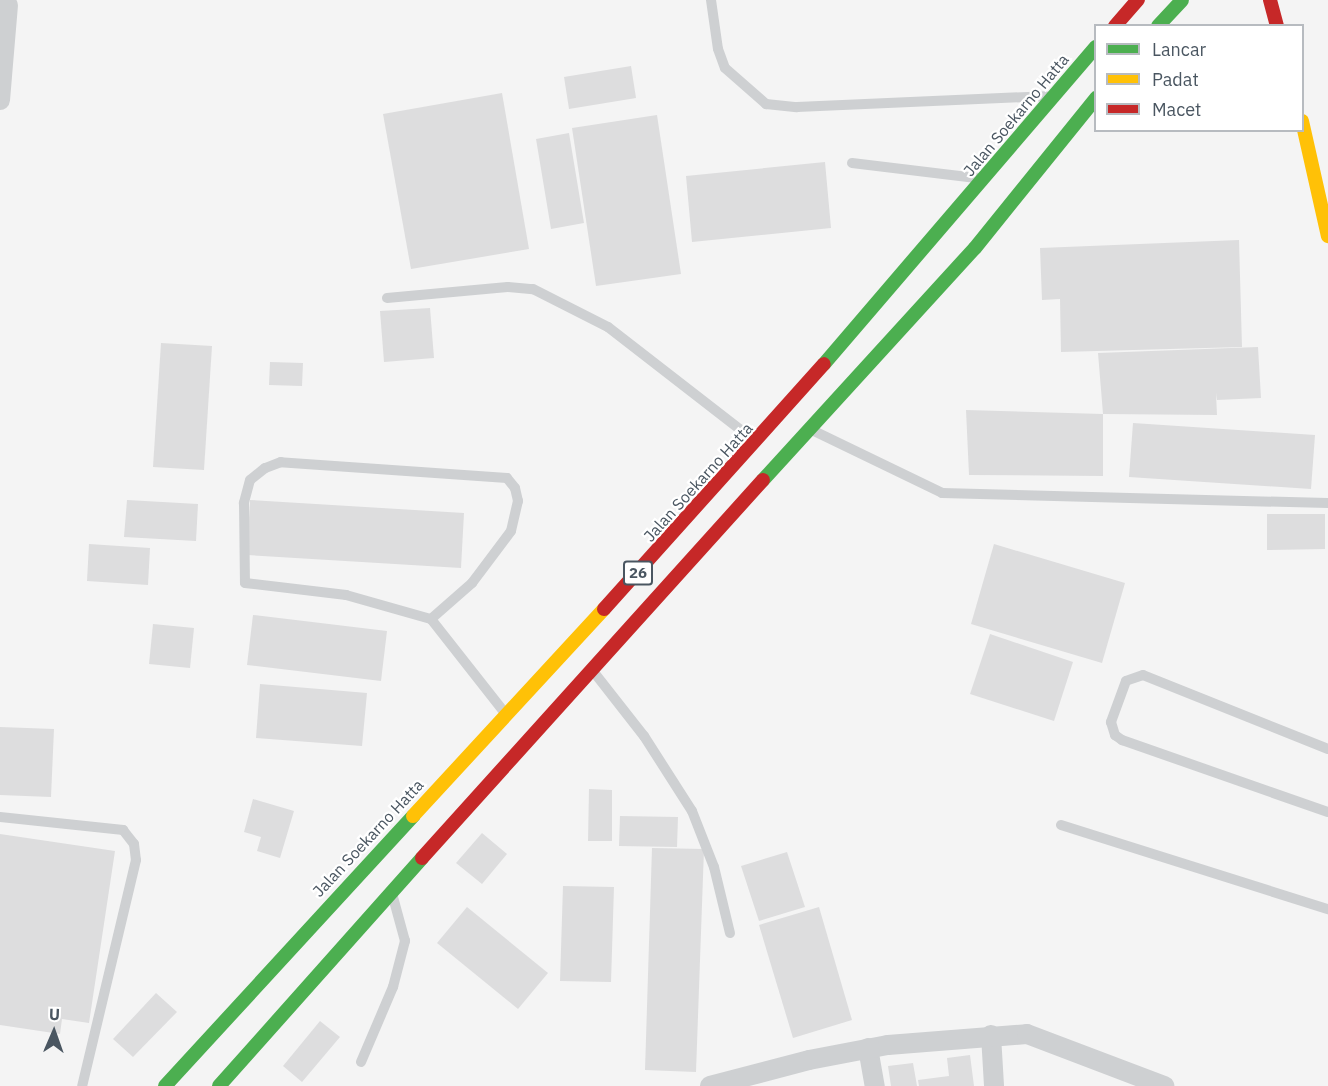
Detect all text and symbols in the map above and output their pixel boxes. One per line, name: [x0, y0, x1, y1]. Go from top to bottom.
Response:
legend: [1094, 24, 1304, 132]
text: Lancar: [1152, 38, 1206, 61]
street label: Jalan Soekarno Hatta: [959, 50, 1073, 180]
text: Padat: [1152, 68, 1199, 91]
text: Macet: [1152, 98, 1201, 121]
street label: Jalan Soekarno Hatta: [639, 419, 757, 545]
road number: 26: [623, 561, 653, 585]
street label: Jalan Soekarno Hatta: [309, 775, 427, 901]
north arrow: [24, 1002, 84, 1062]
text: U: [49, 1004, 61, 1024]

